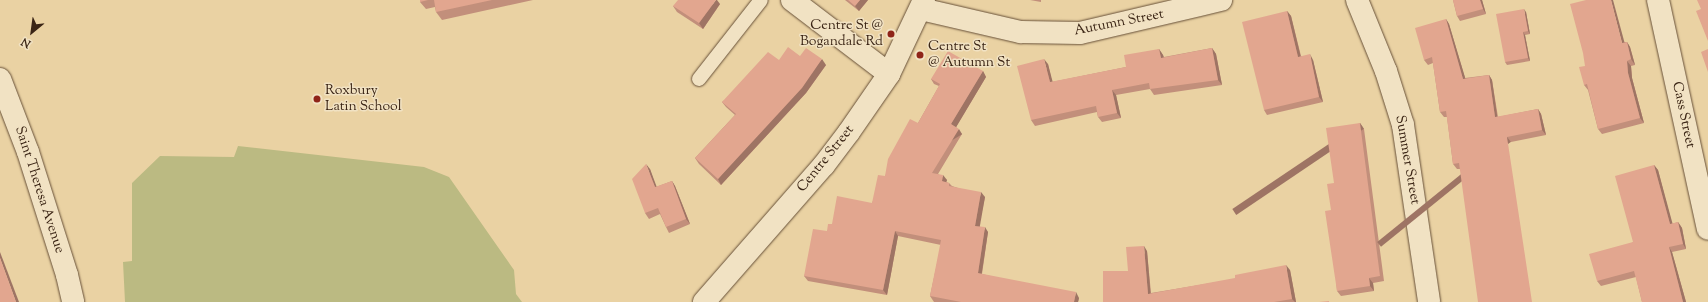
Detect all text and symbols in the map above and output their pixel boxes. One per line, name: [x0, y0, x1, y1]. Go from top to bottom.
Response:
street label: Autumn Street: [1073, 6, 1165, 40]
north arrow: [12, 12, 52, 52]
place label: Centre St @ Bogandale Rd: [800, 18, 883, 50]
marker: Centre St @ Bogandale Rd: [886, 29, 896, 39]
text: N: [18, 33, 34, 52]
place label: Centre St @ Autumn St: [928, 39, 1010, 72]
marker: Centre St @ Autumn St: [915, 50, 925, 60]
street label: Cass Street: [1668, 80, 1698, 150]
place label: Roxbury Latin School: [325, 83, 402, 116]
marker: Roxbury Latin School: [312, 94, 322, 104]
street label: Summer Street: [1391, 114, 1423, 206]
street label: Centre Street: [794, 122, 858, 196]
street label: Saint Theresa Avenue: [11, 124, 67, 256]

